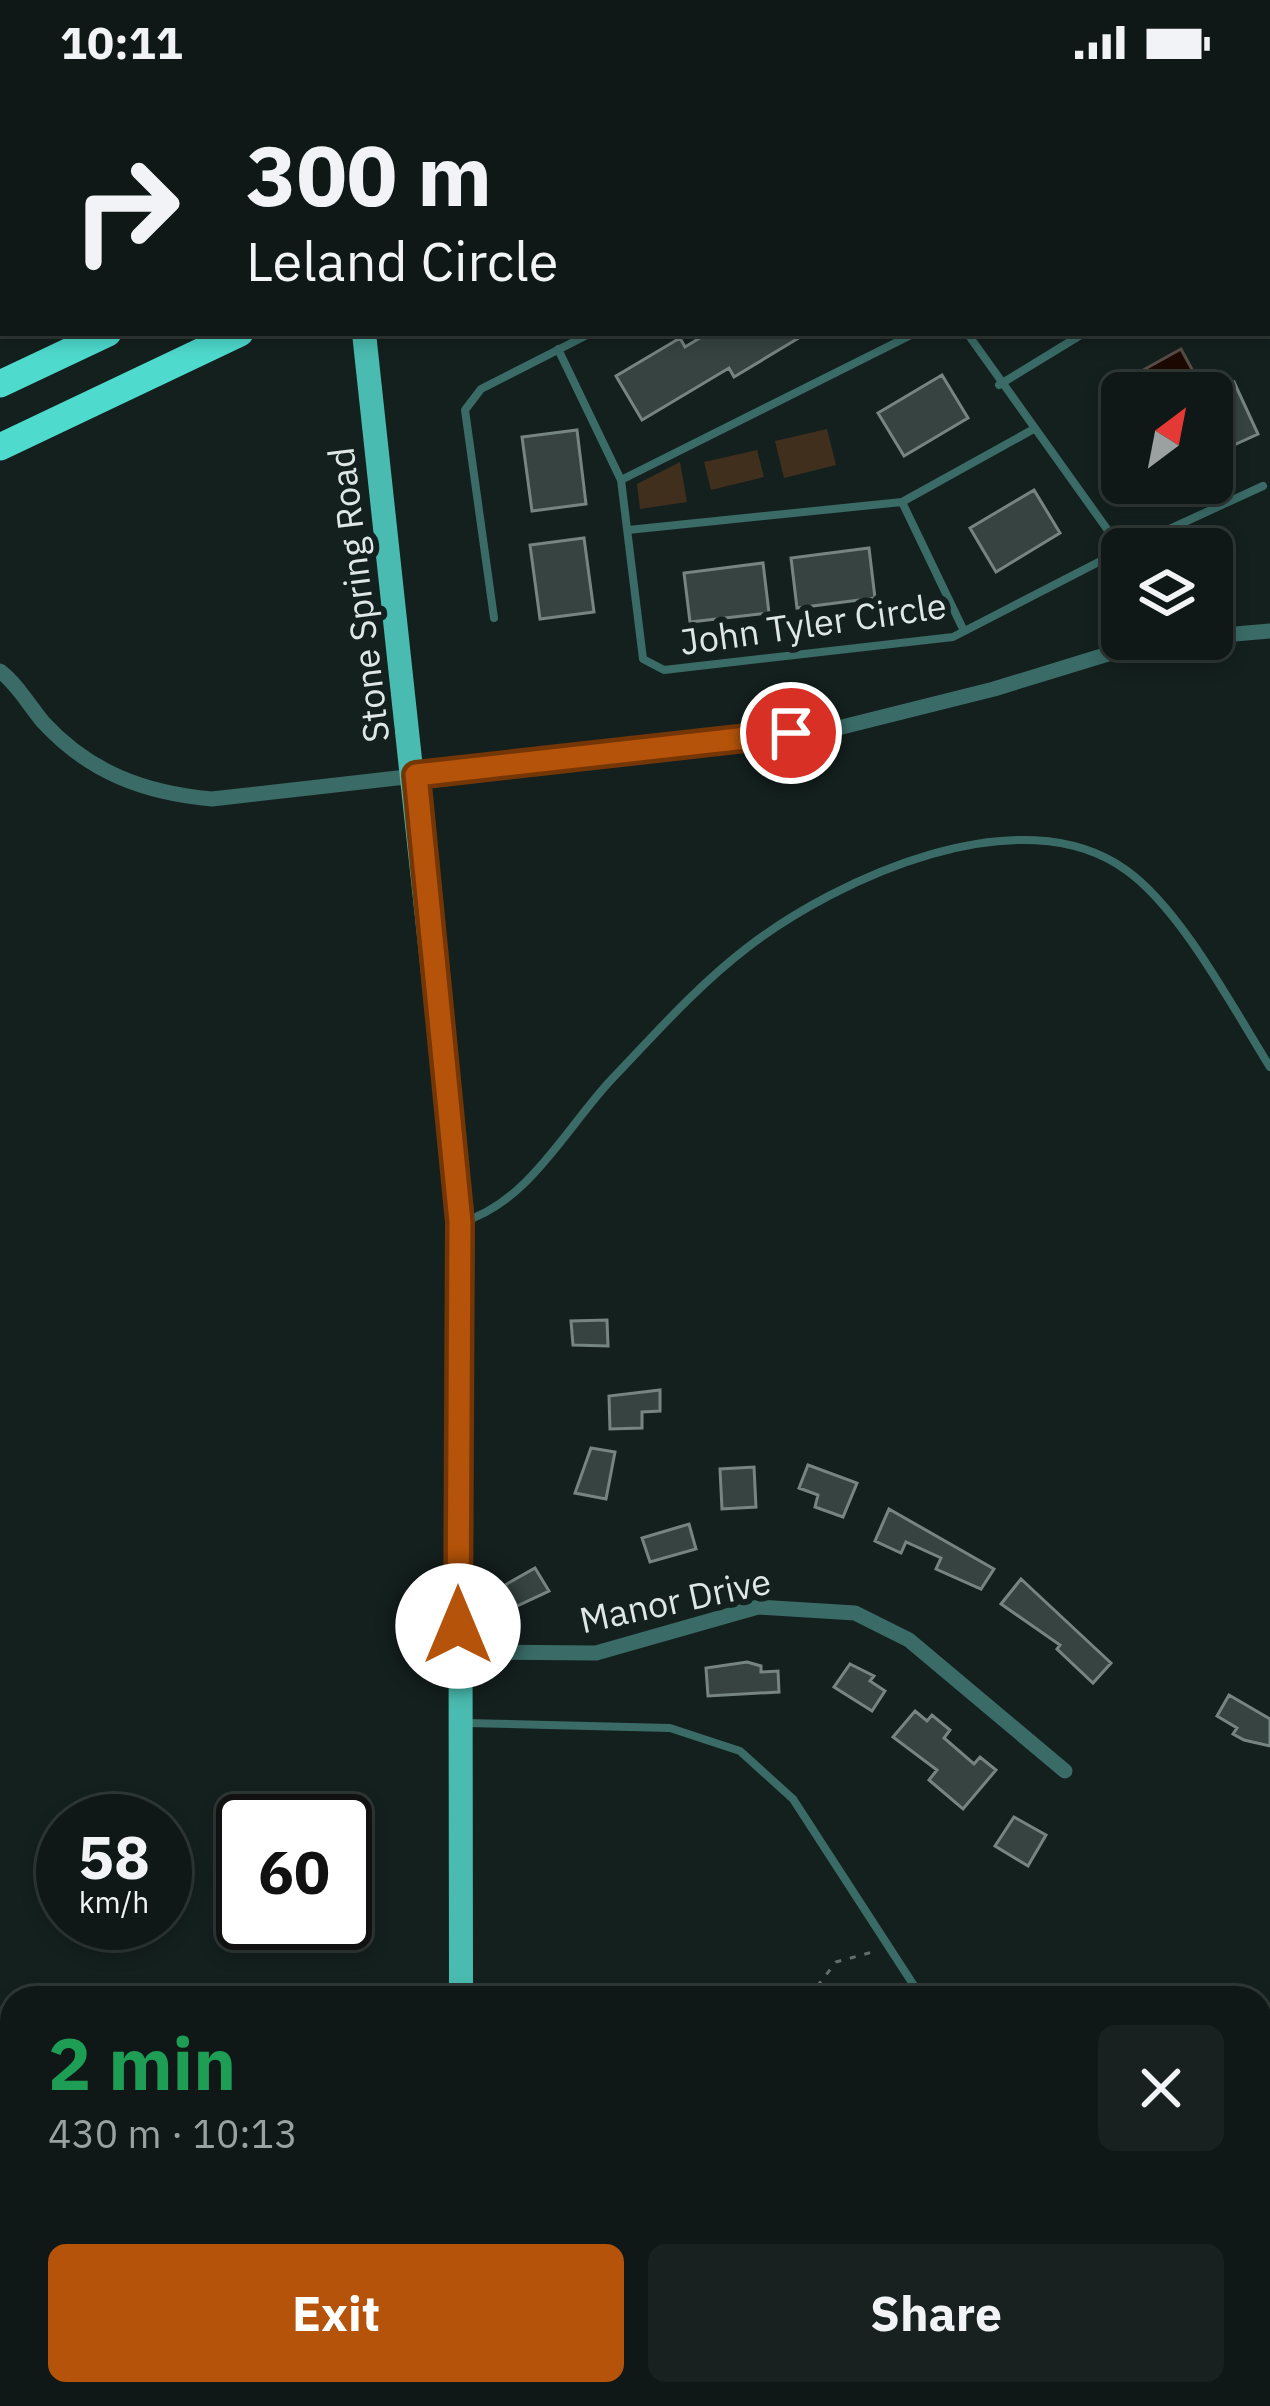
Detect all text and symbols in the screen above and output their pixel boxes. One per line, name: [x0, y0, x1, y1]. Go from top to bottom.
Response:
text: 10:11: [60, 13, 183, 71]
text: 300 m: [246, 120, 492, 229]
icon: right: [48, 132, 204, 288]
text: Leland Circle: [246, 226, 559, 296]
north arrow: [1101, 372, 1233, 504]
map controls: [1101, 372, 1233, 660]
street label: Stone Spring Road: [317, 445, 399, 745]
button: layers: [1101, 528, 1233, 660]
street label: John Tyler Circle: [677, 581, 949, 665]
pin: [740, 682, 842, 784]
icon: arrive: [758, 700, 824, 766]
street label: Manor Drive: [575, 1557, 775, 1643]
position arrow: [395, 1563, 521, 1689]
speed limit sign: 60: [216, 1794, 372, 1950]
text: 58: [78, 1817, 150, 1896]
text: km/h: [79, 1882, 149, 1921]
text: 2 min: [48, 2016, 236, 2110]
button: close: [1098, 2025, 1224, 2151]
text: 430 m · 10:13: [48, 2108, 298, 2159]
button: Exit: [48, 2244, 624, 2382]
button: Share: [648, 2244, 1224, 2382]

